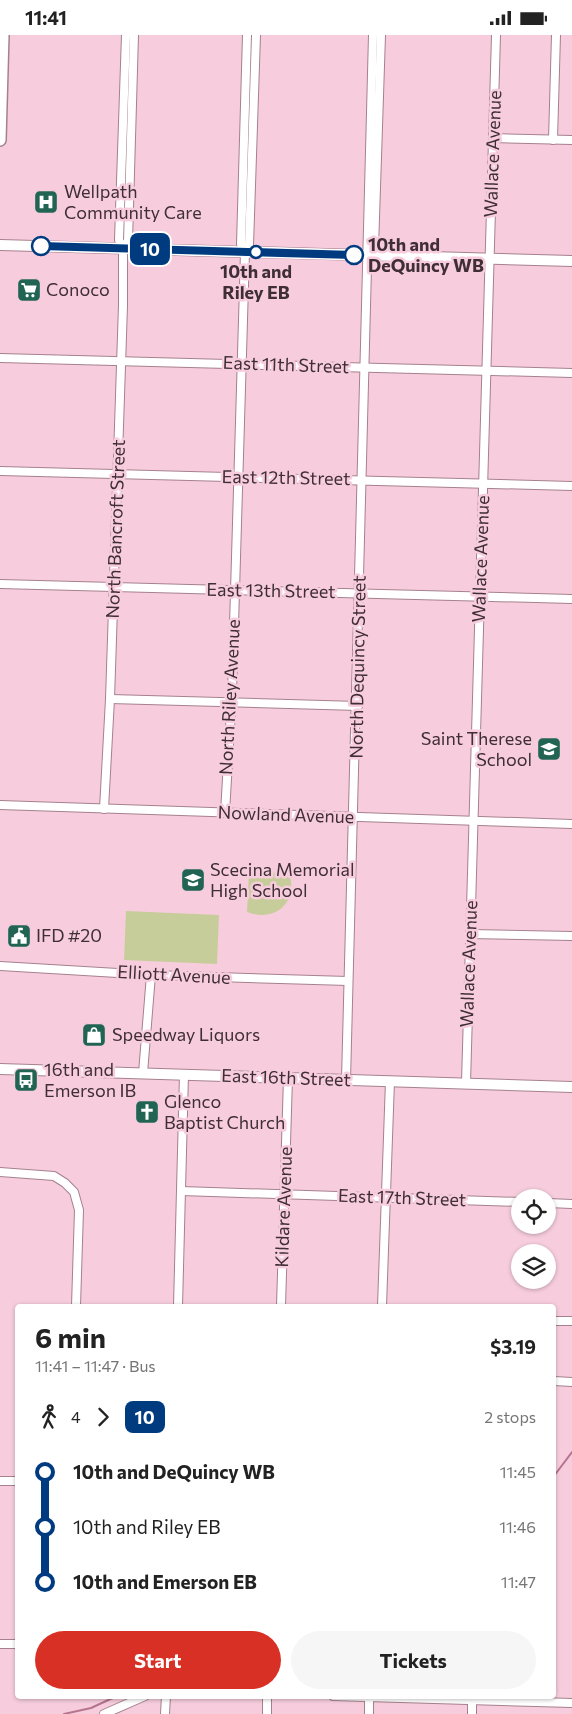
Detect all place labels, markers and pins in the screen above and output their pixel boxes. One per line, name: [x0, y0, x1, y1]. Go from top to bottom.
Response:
place label: Wellpath Community Care: [64, 180, 202, 223]
hospital icon: Wellpath Community Care: [33, 189, 59, 215]
place label: 10th and DeQuincy WB: [368, 233, 484, 276]
unlabelled marker: [31, 236, 51, 256]
marker: 10th and Riley EB: [249, 245, 263, 259]
marker: 10th and DeQuincy WB: [344, 245, 364, 265]
place label: 10th and Riley EB: [220, 260, 292, 303]
supermarket icon: Conoco: [16, 277, 42, 303]
place label: Conoco: [46, 278, 110, 300]
place label: Saint Therese School: [421, 727, 532, 770]
school or university icon: Saint Therese School: [536, 736, 562, 762]
place label: Scecina Memorial High School: [210, 858, 355, 901]
school or university icon: Scecina Memorial High School: [180, 867, 206, 893]
public building icon: IFD #20: [6, 923, 32, 949]
place label: IFD #20: [36, 924, 102, 946]
shop icon: Speedway Liquors: [81, 1022, 107, 1048]
place label: Speedway Liquors: [112, 1023, 260, 1045]
place label: 16th and Emerson IB: [44, 1058, 136, 1101]
bus stop icon: 16th and Emerson IB: [13, 1067, 39, 1093]
place label: Glenco Baptist Church: [164, 1090, 285, 1133]
church icon: Glenco Baptist Church: [134, 1099, 160, 1125]

